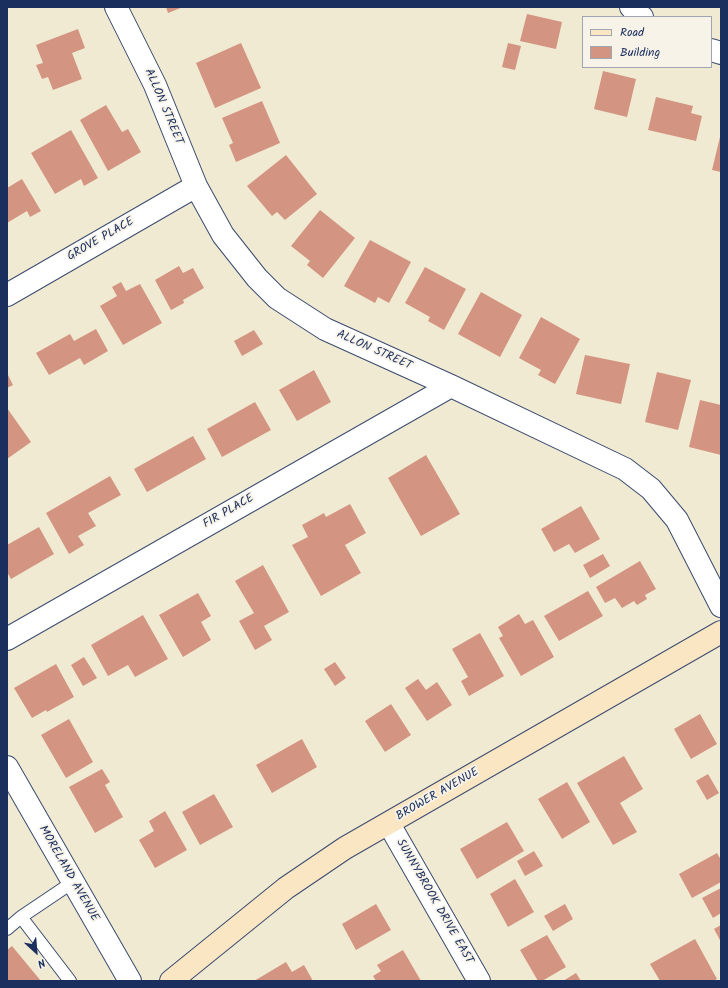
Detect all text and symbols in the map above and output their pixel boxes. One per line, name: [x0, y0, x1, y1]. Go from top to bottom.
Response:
legend: [582, 16, 712, 68]
text: Road: [620, 23, 644, 42]
text: Building: [620, 43, 660, 62]
street label: ALLON STREET: [141, 67, 185, 147]
street label: GROVE PLACE: [65, 215, 137, 265]
street label: ALLON STREET: [334, 328, 414, 374]
street label: FIR PLACE: [201, 492, 257, 532]
street label: BROWER AVENUE: [394, 765, 482, 825]
street label: MORELAND AVENUE: [35, 823, 101, 925]
street label: SUNNYBROOK DRIVE EAST: [392, 837, 476, 967]
north arrow: [16, 932, 56, 972]
text: N: [34, 953, 48, 972]

